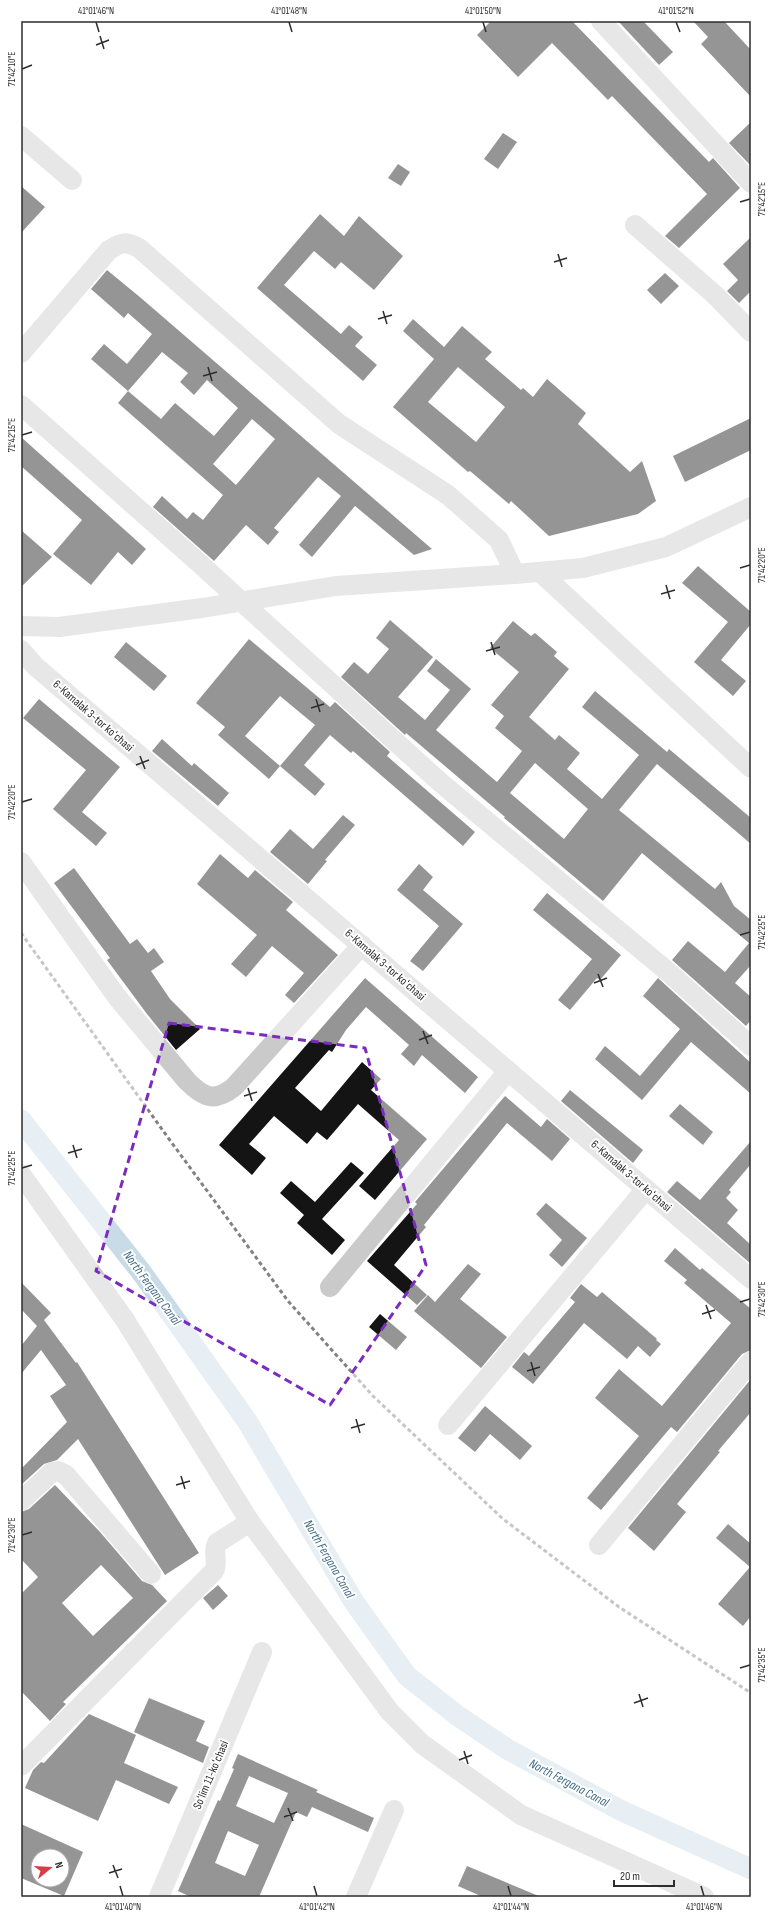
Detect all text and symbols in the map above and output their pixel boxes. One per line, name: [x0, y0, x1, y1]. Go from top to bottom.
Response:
text: 41°01'46"N: [78, 5, 114, 17]
text: 41°01'48"N: [271, 5, 307, 17]
text: 41°01'50"N: [465, 5, 501, 17]
text: 41°01'52"N: [658, 5, 694, 17]
text: 71°42'10"E: [6, 52, 18, 86]
text: 71°42'15"E: [756, 182, 768, 216]
text: 71°42'15"E: [6, 418, 18, 452]
text: 71°42'20"E: [756, 547, 768, 583]
street label: 6-Kamalak 3-tor koʻchasi: [50, 677, 136, 755]
text: 71°42'20"E: [6, 784, 18, 820]
text: 71°42'25"E: [756, 915, 768, 949]
street label: 6-Kamalak 3-tor koʻchasi: [342, 926, 428, 1004]
street label: 6-Kamalak 3-tor koʻchasi: [588, 1137, 674, 1215]
text: 71°42'25"E: [6, 1151, 18, 1185]
water label: North Fergana Canal: [120, 1248, 185, 1329]
text: 71°42'30"E: [756, 1281, 768, 1317]
text: 71°42'30"E: [6, 1517, 18, 1553]
water label: North Fergana Canal: [300, 1517, 358, 1602]
text: 71°42'35"E: [756, 1648, 768, 1683]
street label: Soʻlim 11-koʻchasi: [190, 1738, 232, 1812]
water label: North Fergana Canal: [526, 1755, 612, 1811]
north arrow: [30, 1848, 70, 1888]
text: N: [52, 1860, 66, 1870]
scale bar: [614, 1862, 674, 1888]
text: 20 m: [620, 1869, 640, 1884]
text: 41°01'40"N: [105, 1901, 141, 1913]
text: 41°01'42"N: [299, 1901, 335, 1913]
text: 41°01'44"N: [493, 1901, 529, 1913]
text: 41°01'46"N: [686, 1901, 722, 1913]

